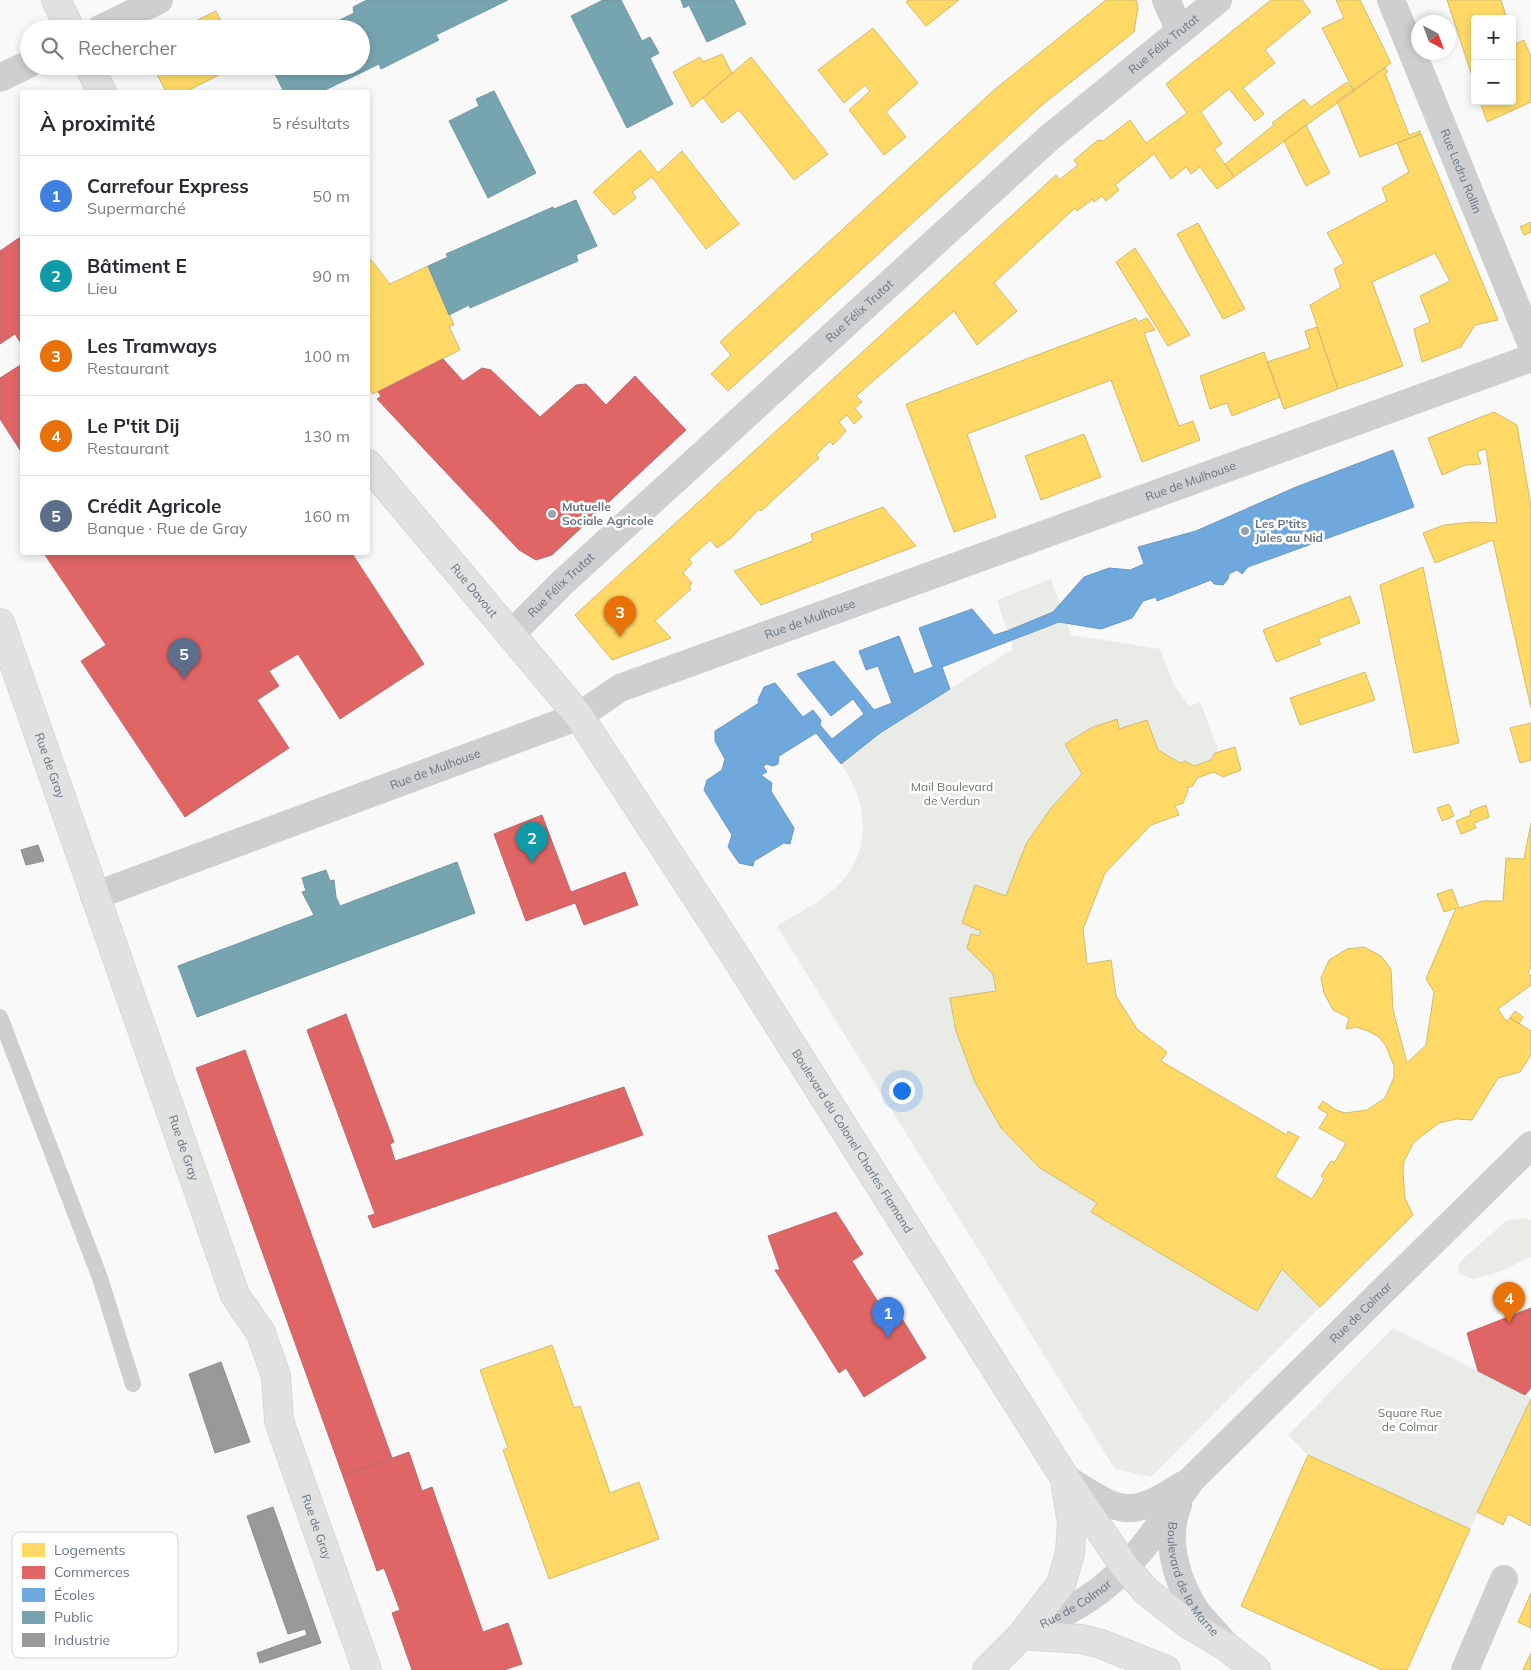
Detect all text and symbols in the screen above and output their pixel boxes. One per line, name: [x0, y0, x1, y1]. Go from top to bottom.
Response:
street label: Rue Félix Trutat: [1125, 11, 1202, 77]
north arrow: [1411, 15, 1456, 60]
map controls: [1471, 15, 1516, 105]
button: +: [1471, 15, 1516, 60]
search box: [20, 20, 370, 75]
icon: search: [38, 34, 66, 62]
text: Rechercher: [78, 36, 177, 60]
button: −: [1471, 60, 1516, 105]
text: À proximité: [40, 110, 156, 136]
text: 5 résultats: [272, 113, 350, 133]
street label: Rue Ledru Rollin: [1437, 126, 1485, 216]
text: Carrefour Express: [87, 174, 249, 198]
text: 1: [51, 186, 61, 206]
text: 50 m: [313, 186, 350, 206]
text: Supermarché: [87, 198, 186, 218]
text: Bâtiment E: [87, 254, 187, 278]
text: 2: [51, 266, 61, 286]
text: 90 m: [313, 266, 350, 286]
street label: Rue Félix Trutat: [822, 276, 896, 346]
text: Lieu: [87, 278, 117, 298]
text: Les Tramways: [87, 334, 217, 358]
text: 3: [51, 346, 61, 366]
text: 100 m: [303, 346, 350, 366]
text: Restaurant: [87, 358, 169, 378]
text: Le P'tit Dij: [87, 414, 179, 438]
text: 4: [51, 426, 61, 446]
text: 130 m: [303, 426, 350, 446]
text: Restaurant: [87, 438, 169, 458]
street label: Rue de Mulhouse: [1143, 458, 1238, 504]
text: Crédit Agricole: [87, 494, 221, 518]
place label: Mutuelle Sociale Agricole: [562, 499, 654, 528]
text: 5: [51, 506, 61, 526]
text: 160 m: [303, 506, 350, 526]
marker: Mutuelle Sociale Agricole: [546, 508, 558, 520]
place label: Les P'tits Jules au Nid: [1255, 516, 1323, 545]
text: Banque · Rue de Gray: [87, 518, 248, 538]
marker: Les P'tits Jules au Nid: [1239, 525, 1251, 537]
street label: Rue Félix Trutat: [524, 549, 597, 620]
street label: Rue Davout: [448, 560, 501, 620]
street label: Rue de Mulhouse: [762, 595, 857, 642]
pin: 3: [604, 596, 636, 637]
pin: 5: [168, 638, 200, 679]
street label: Rue de Gray: [32, 731, 69, 801]
street label: Rue de Mulhouse: [388, 745, 482, 792]
park label: Mail Boulevard de Verdun: [911, 779, 993, 808]
pin: 2: [516, 822, 548, 863]
street label: Boulevard du Colonel Charles Flamand: [789, 1046, 916, 1236]
your location: [889, 1078, 915, 1104]
street label: Rue de Gray: [166, 1113, 203, 1183]
street label: Rue de Colmar: [1326, 1278, 1395, 1346]
pin: 4: [1493, 1282, 1525, 1323]
pin: 1: [872, 1297, 904, 1338]
park label: Square Rue de Colmar: [1378, 1405, 1442, 1434]
street label: Rue de Gray: [298, 1492, 336, 1562]
street label: Boulevard de la Marne: [1165, 1521, 1222, 1639]
legend: [12, 1532, 178, 1658]
text: Logements: [54, 1541, 126, 1559]
text: Commerces: [54, 1563, 130, 1581]
street label: Rue de Colmar: [1037, 1576, 1115, 1631]
text: Écoles: [54, 1586, 95, 1604]
text: Public: [54, 1608, 93, 1626]
text: Industrie: [54, 1631, 110, 1649]

